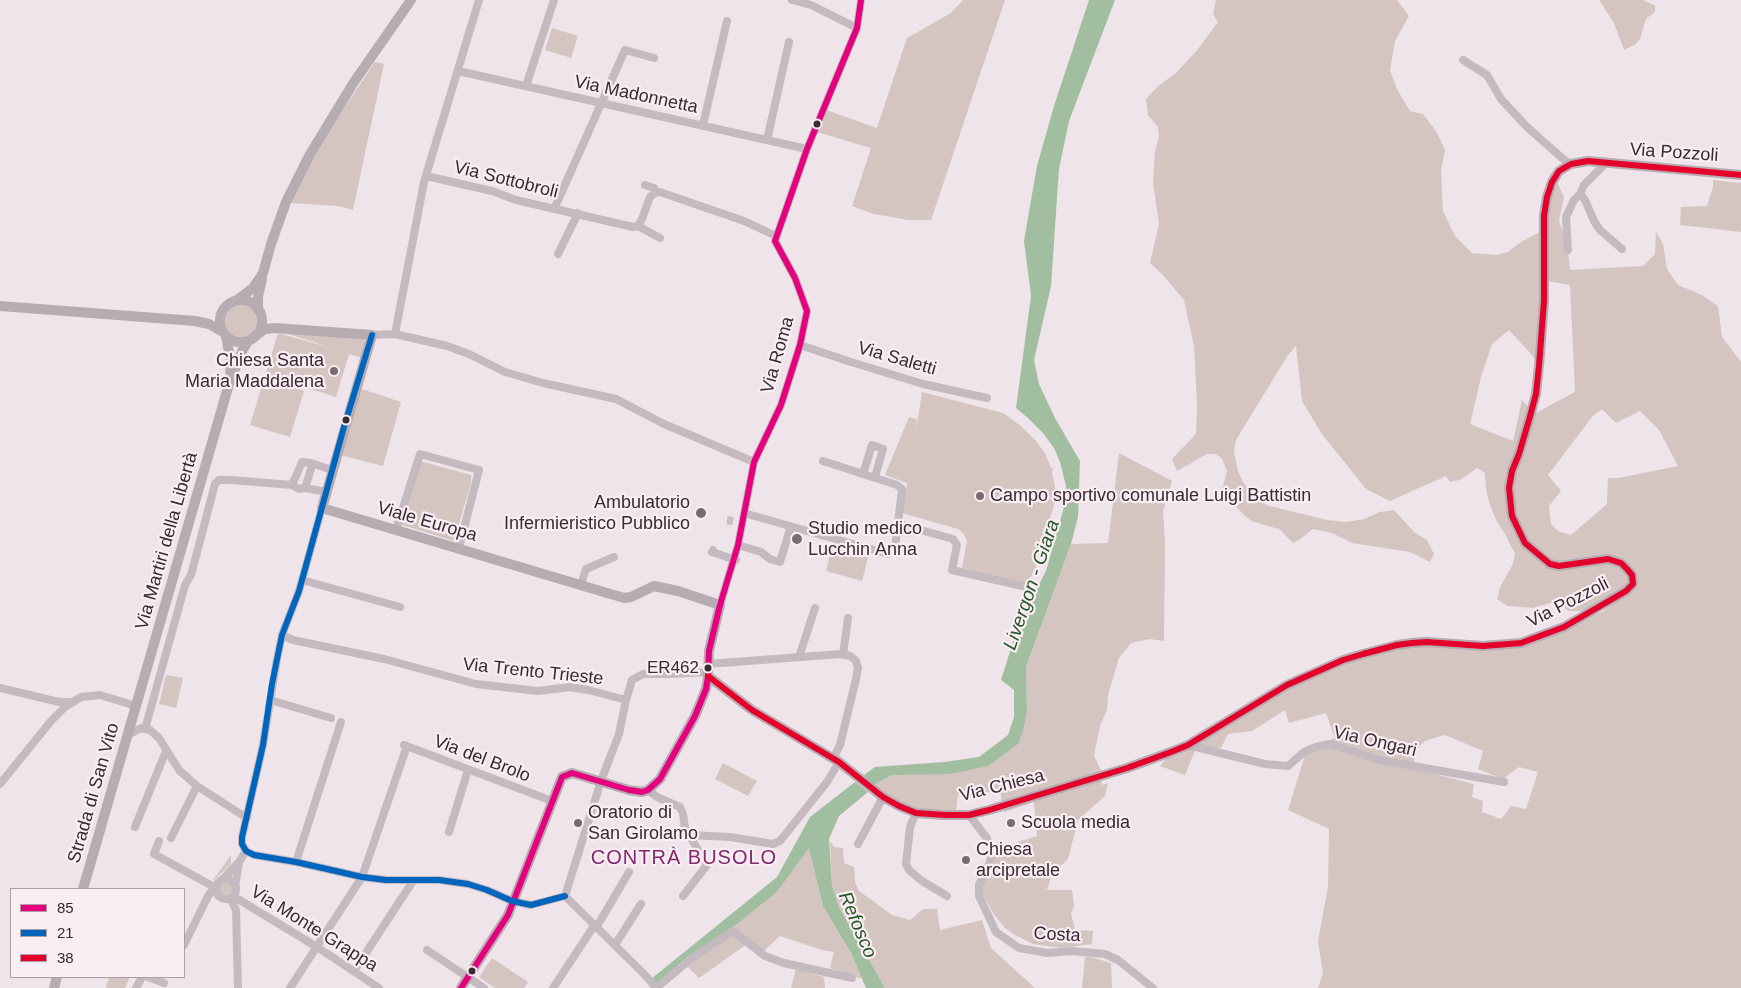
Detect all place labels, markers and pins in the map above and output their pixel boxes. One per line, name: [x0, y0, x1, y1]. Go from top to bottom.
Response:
unlabelled marker: [812, 119, 822, 129]
place label: Chiesa Santa Maria Maddalena: [185, 350, 324, 392]
marker: Chiesa Santa Maria Maddalena: [328, 365, 340, 377]
unlabelled marker: [341, 415, 351, 425]
place label: Campo sportivo comunale Luigi Battistin: [990, 485, 1311, 507]
marker: Campo sportivo comunale Luigi Battistin: [974, 490, 986, 502]
place label: Ambulatorio Infermieristico Pubblico: [504, 492, 690, 534]
marker: Ambulatorio Infermieristico Pubblico: [694, 506, 708, 520]
place label: Studio medico Lucchin Anna: [808, 518, 922, 560]
marker: Studio medico Lucchin Anna: [790, 532, 804, 546]
place label: ER462: [647, 658, 699, 678]
marker: ER462: [703, 663, 713, 673]
place label: Oratorio di San Girolamo: [588, 802, 698, 844]
place label: Scuola media: [1021, 812, 1130, 834]
marker: Oratorio di San Girolamo: [572, 817, 584, 829]
marker: Scuola media: [1005, 817, 1017, 829]
place label: Chiesa arcipretale: [976, 839, 1060, 882]
marker: Chiesa arcipretale: [960, 854, 972, 866]
unlabelled marker: [467, 966, 477, 976]

